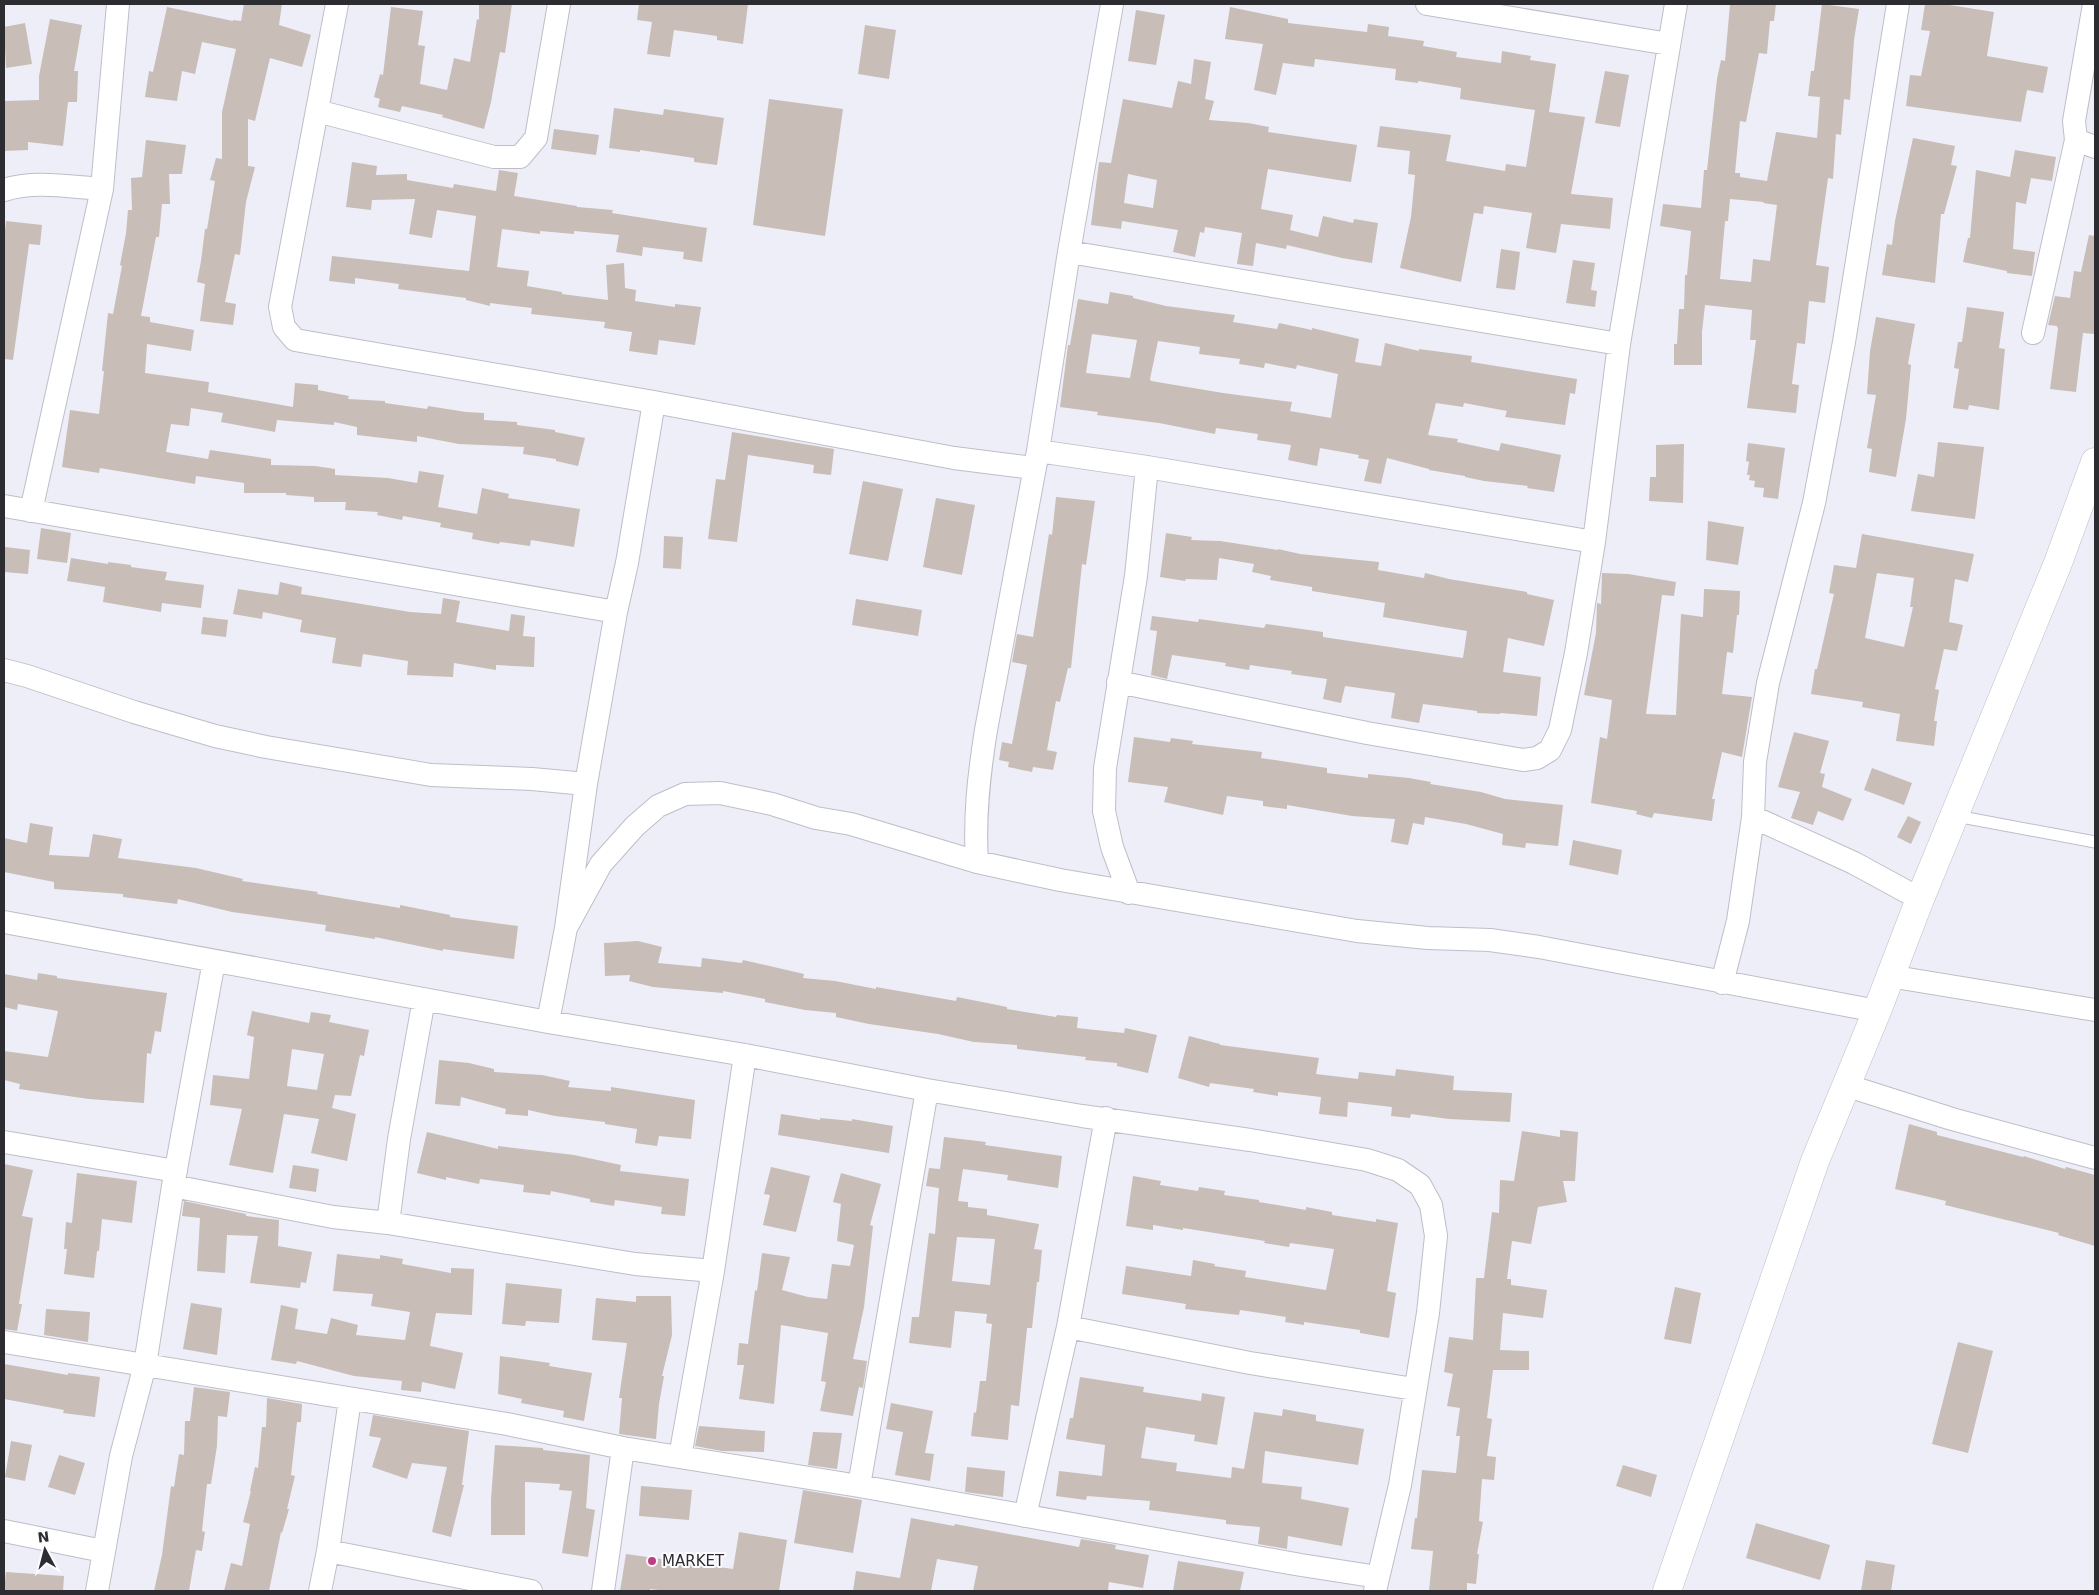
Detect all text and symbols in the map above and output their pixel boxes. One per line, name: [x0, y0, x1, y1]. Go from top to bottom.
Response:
north arrow: [20, 1525, 70, 1575]
text: N: [37, 1528, 50, 1546]
place label: MARKET: [662, 1552, 725, 1570]
marker: MARKET: [646, 1555, 658, 1567]

